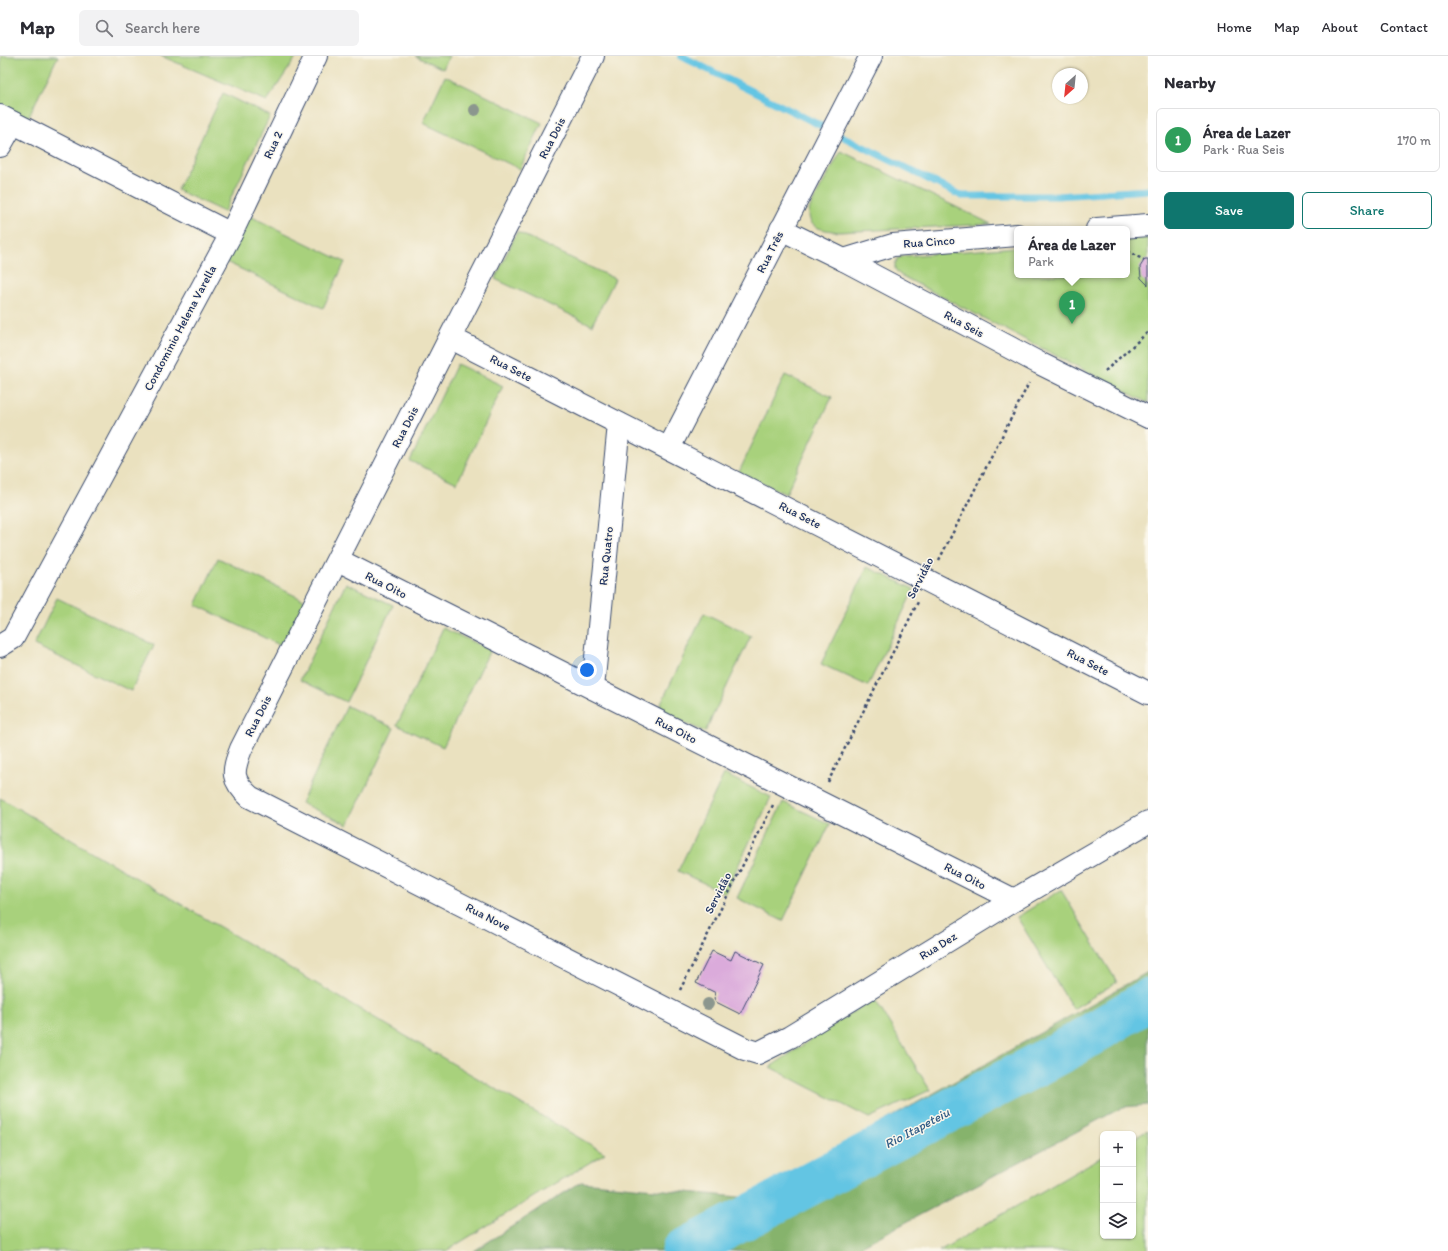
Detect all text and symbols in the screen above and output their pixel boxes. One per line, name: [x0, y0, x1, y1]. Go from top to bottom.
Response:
search box: [79, 10, 359, 46]
text: Map: [20, 16, 55, 39]
icon: search: [93, 17, 115, 39]
text: Search here: [125, 19, 200, 37]
text: Home: [1217, 19, 1252, 36]
text: Map: [1274, 19, 1300, 36]
text: About: [1322, 19, 1358, 36]
text: Contact: [1380, 19, 1428, 36]
north arrow: [1052, 68, 1088, 104]
text: Nearby: [1164, 72, 1216, 92]
street label: Rua Dois: [536, 115, 568, 161]
text: Área de Lazer: [1203, 124, 1291, 142]
street label: Rua 2: [261, 128, 286, 161]
text: 1: [1175, 133, 1181, 148]
text: 170 m: [1397, 133, 1431, 148]
text: Park · Rua Seis: [1203, 142, 1285, 157]
button: Save: [1164, 192, 1294, 229]
button: Share: [1302, 192, 1432, 229]
popup: [1014, 226, 1130, 278]
street label: Rua Três: [754, 229, 786, 275]
street label: Rua Cinco: [903, 233, 955, 251]
text: Área de Lazer: [1028, 236, 1116, 254]
text: Park: [1028, 254, 1054, 269]
street label: Condominio Helena Varella: [141, 263, 219, 393]
pin: 1: [1059, 291, 1085, 324]
street label: Rua Seis: [942, 308, 986, 340]
street label: Rua Sete: [488, 351, 535, 385]
street label: Rua Dois: [389, 404, 421, 450]
street label: Rua Sete: [777, 498, 824, 532]
street label: Rua Quatro: [596, 526, 616, 586]
street label: Servidão: [904, 555, 936, 601]
street label: Rua Oito: [363, 569, 409, 601]
street label: Rua Sete: [1065, 645, 1112, 679]
your location: [577, 660, 597, 680]
street label: Rua Dois: [242, 693, 274, 739]
street label: Rua Oito: [653, 714, 699, 746]
street label: Rua Oito: [942, 860, 988, 892]
street label: Servidão: [702, 870, 734, 916]
street label: Rua Nove: [463, 900, 513, 934]
street label: Rua Dez: [917, 929, 960, 963]
water label: Rio Itapeteiu: [882, 1104, 953, 1151]
map controls: [1100, 1131, 1136, 1239]
button: +: [1100, 1131, 1136, 1167]
button: −: [1100, 1167, 1136, 1203]
button: layers: [1100, 1203, 1136, 1239]

